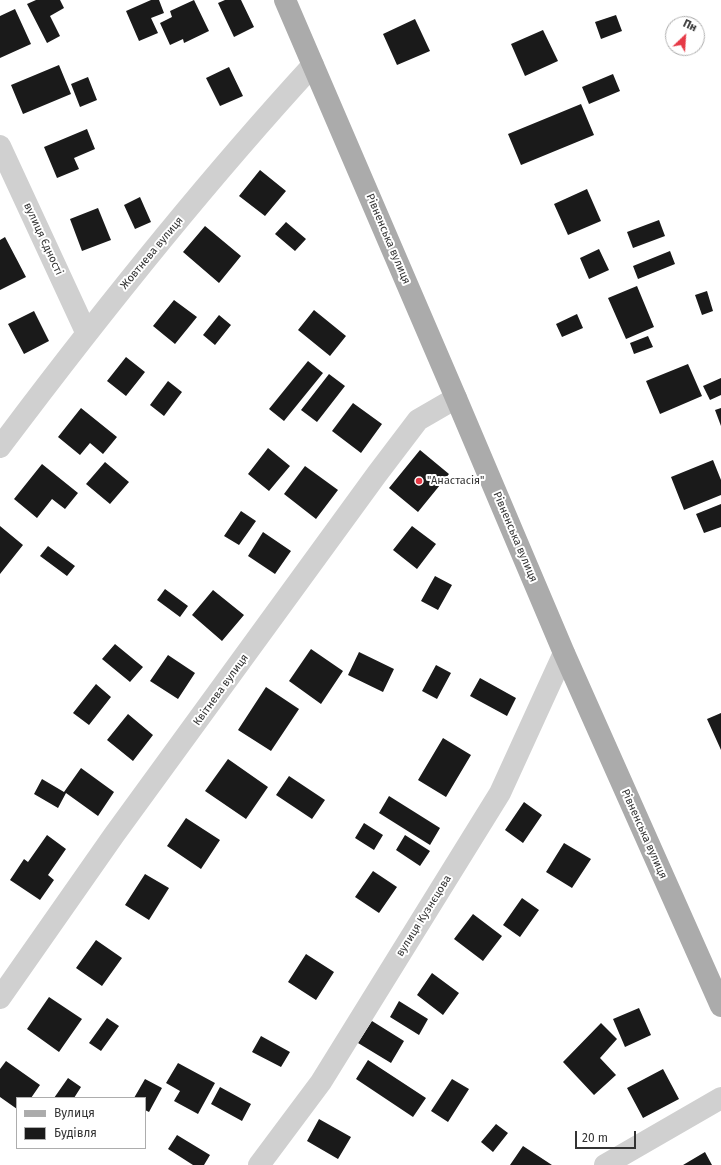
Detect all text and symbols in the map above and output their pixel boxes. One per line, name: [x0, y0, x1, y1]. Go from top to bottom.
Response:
north arrow: [665, 16, 705, 56]
text: Пн: [681, 17, 699, 34]
street label: Рівненська вулиця: [363, 192, 413, 286]
street label: вулиця Єдності: [20, 201, 66, 277]
street label: Жовтнева вулиця: [118, 214, 186, 292]
place label: "Анастасія": [427, 474, 484, 488]
marker: "Анастасія": [414, 476, 424, 486]
street label: Рівненська вулиця: [490, 490, 540, 584]
street label: Квітнева вулиця: [191, 652, 251, 728]
street label: Рівненська вулиця: [618, 787, 670, 881]
street label: вулиця Кузнєцова: [394, 873, 454, 959]
legend: [16, 1097, 146, 1149]
text: Вулиця: [54, 1106, 95, 1120]
scale bar: [577, 1123, 638, 1149]
text: Будівля: [54, 1126, 97, 1140]
text: 20 m: [582, 1131, 608, 1145]

